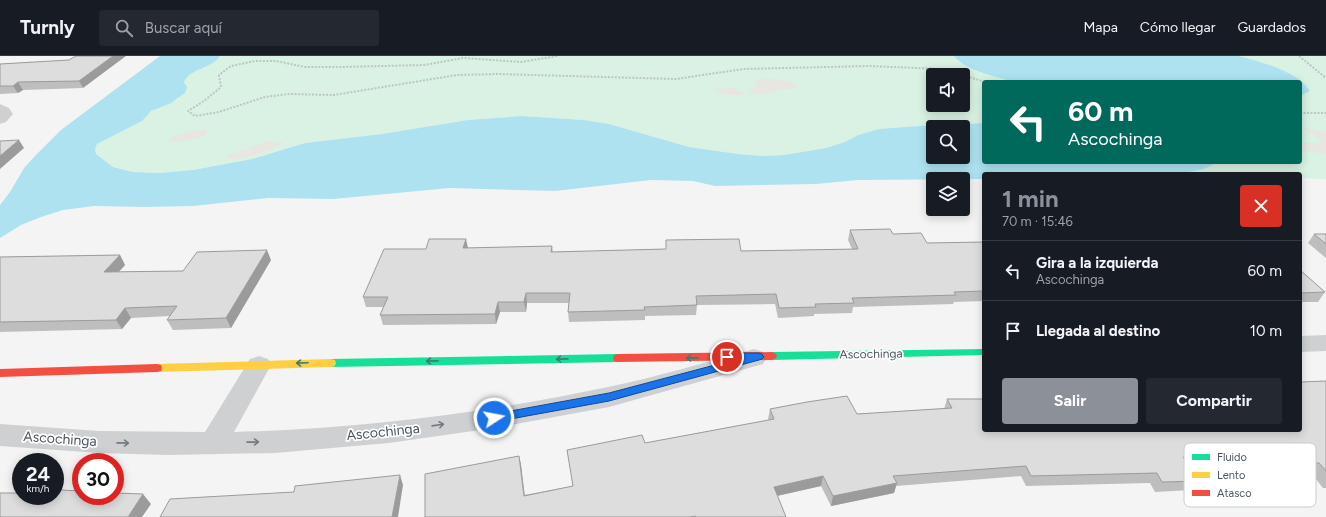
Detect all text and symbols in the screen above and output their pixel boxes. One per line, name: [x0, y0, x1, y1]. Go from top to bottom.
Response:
search box: [99, 10, 379, 46]
text: Turnly: [20, 16, 75, 39]
icon: search: [113, 17, 135, 39]
text: Buscar aquí: [145, 19, 222, 37]
text: Mapa: [1083, 19, 1118, 36]
text: Cómo llegar: [1140, 19, 1215, 36]
text: Guardados: [1237, 19, 1306, 36]
map controls: [926, 68, 970, 216]
button: sound: [926, 68, 970, 112]
text: 60 m: [1068, 94, 1133, 128]
icon: left: [1002, 96, 1054, 148]
button: search: [926, 120, 970, 164]
text: Ascochinga: [1068, 128, 1163, 150]
button: layers: [926, 172, 970, 216]
text: 1 min: [1002, 184, 1059, 213]
button: close: [1240, 185, 1282, 227]
text: 70 m · 15:46: [1002, 214, 1073, 229]
text: Gira a la izquierda: [1036, 254, 1158, 272]
icon: left: [1002, 260, 1024, 282]
text: 60 m: [1247, 262, 1282, 280]
text: Ascochinga: [1036, 272, 1104, 287]
icon: arrive: [1002, 320, 1024, 342]
text: Llegada al destino: [1036, 322, 1160, 340]
text: 10 m: [1250, 322, 1282, 340]
pin: [710, 340, 744, 374]
icon: arrive: [716, 346, 738, 368]
street label: Ascochinga: [839, 346, 903, 362]
one-way arrow: [686, 354, 699, 361]
one-way arrow: [556, 355, 569, 363]
one-way arrow: [426, 357, 439, 365]
one-way arrow: [296, 360, 309, 367]
button: Salir: [1002, 378, 1138, 424]
button: Compartir: [1146, 378, 1282, 424]
position arrow: [473, 397, 515, 439]
street label: Ascochinga: [346, 420, 420, 444]
one-way arrow: [431, 421, 444, 429]
street label: Ascochinga: [23, 428, 97, 450]
one-way arrow: [246, 438, 259, 446]
one-way arrow: [116, 439, 129, 447]
legend: [1184, 443, 1316, 507]
text: Fluido: [1217, 451, 1247, 464]
speed limit sign: 30: [72, 453, 124, 505]
text: 24: [26, 462, 50, 486]
text: Lento: [1217, 469, 1245, 482]
text: km/h: [27, 482, 49, 495]
text: Atasco: [1217, 487, 1252, 500]

